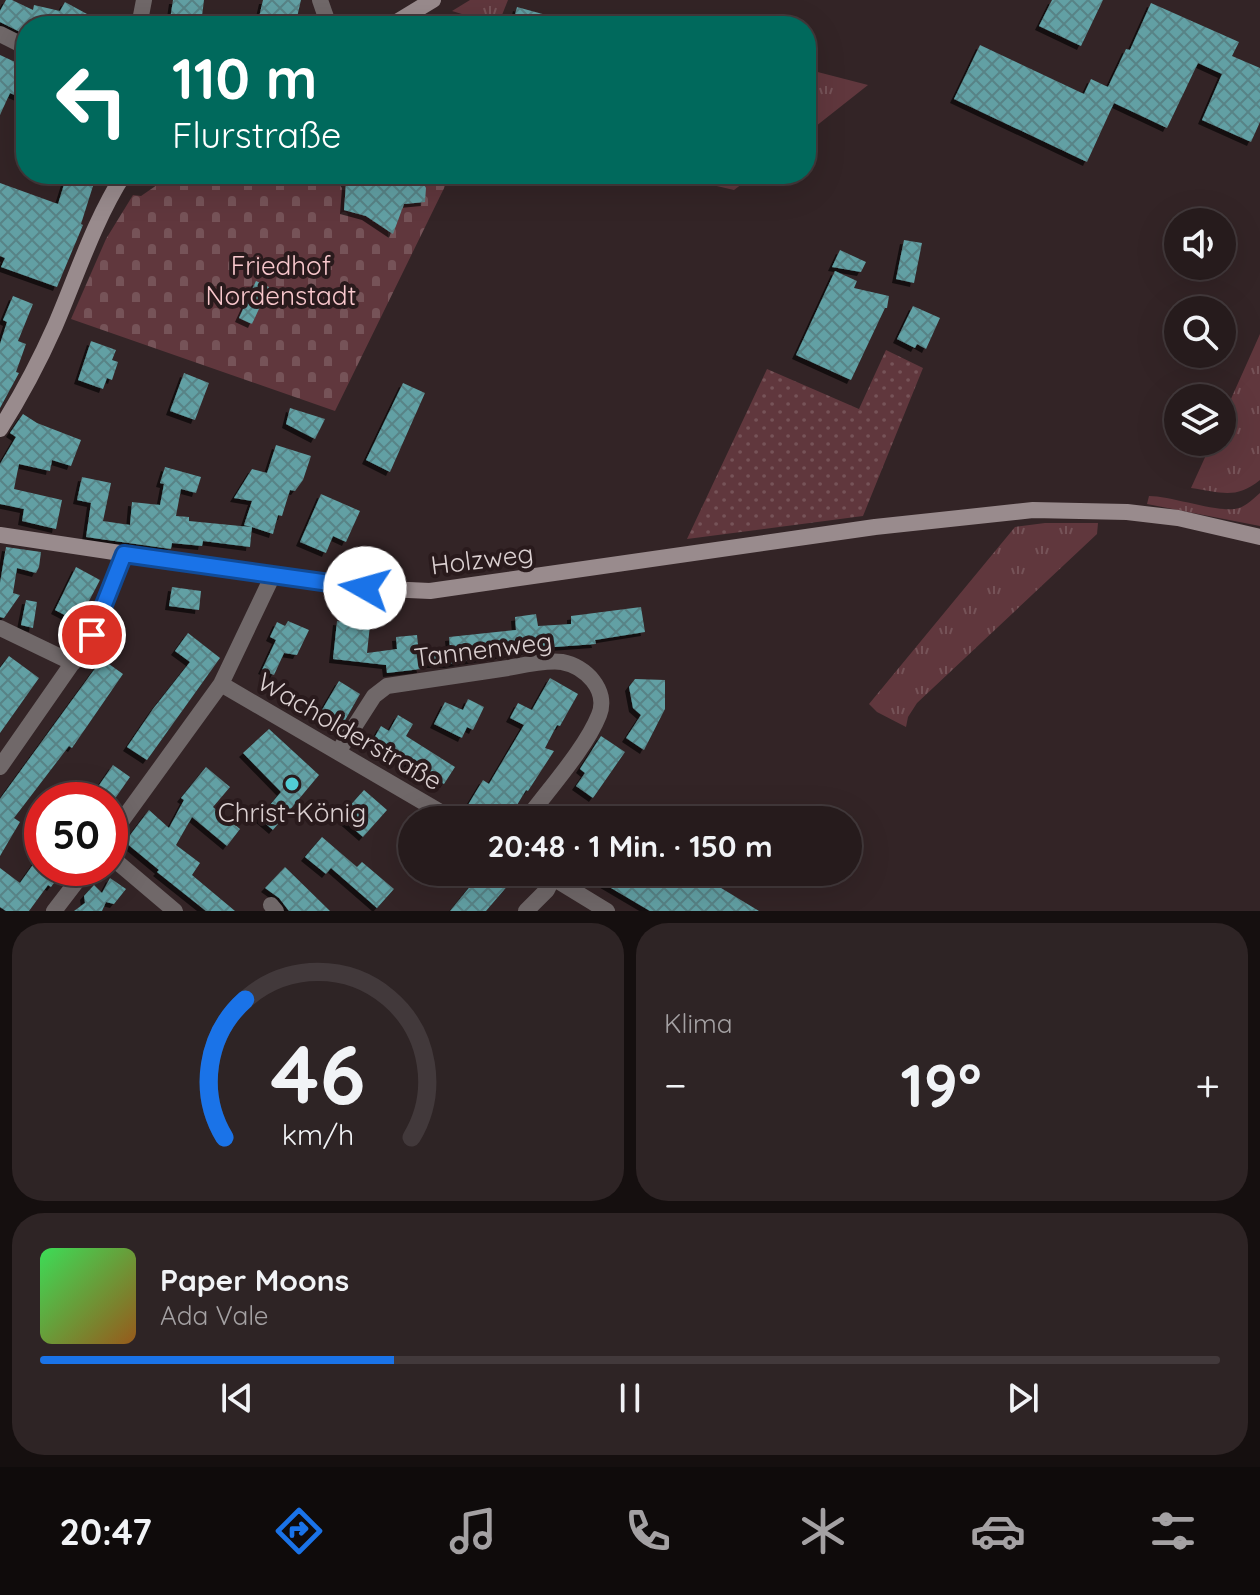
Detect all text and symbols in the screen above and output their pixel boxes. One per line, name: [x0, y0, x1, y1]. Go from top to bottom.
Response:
text: 110 m: [172, 43, 317, 113]
icon: left: [40, 48, 144, 152]
text: Flurstraße: [172, 112, 341, 157]
map controls: [1164, 208, 1236, 456]
button: sound: [1164, 208, 1236, 280]
park label: Friedhof Nordenstadt: [206, 249, 356, 312]
button: search: [1164, 296, 1236, 368]
button: layers: [1164, 384, 1236, 456]
street label: Holzweg: [429, 536, 535, 582]
position arrow: [323, 546, 407, 630]
pin: [58, 601, 126, 669]
icon: arrive: [70, 613, 114, 657]
street label: Tannenweg: [412, 624, 554, 674]
street label: Wacholderstraße: [252, 665, 448, 797]
marker: Christ-König: [283, 775, 301, 793]
speed limit sign: 50: [24, 782, 128, 886]
place label: Christ-König: [218, 796, 366, 829]
text: 20:48 · 1 Min. · 150 m: [487, 827, 773, 865]
text: Klima: [664, 1007, 733, 1040]
text: 46: [271, 1021, 365, 1125]
text: 19°: [901, 1047, 982, 1122]
text: −: [664, 1057, 687, 1112]
text: +: [1195, 1057, 1220, 1112]
text: km/h: [282, 1116, 354, 1152]
text: Paper Moons: [160, 1261, 349, 1299]
text: Ada Vale: [160, 1299, 269, 1332]
icon: previous: [215, 1376, 259, 1420]
icon: pause: [608, 1376, 652, 1420]
icon: next: [1001, 1376, 1045, 1420]
icon: directions: [271, 1503, 327, 1559]
icon: music: [445, 1503, 501, 1559]
icon: phone: [620, 1503, 676, 1559]
icon: climate: [795, 1503, 851, 1559]
icon: car: [970, 1503, 1026, 1559]
icon: filters: [1145, 1503, 1201, 1559]
text: 20:47: [59, 1509, 152, 1554]

